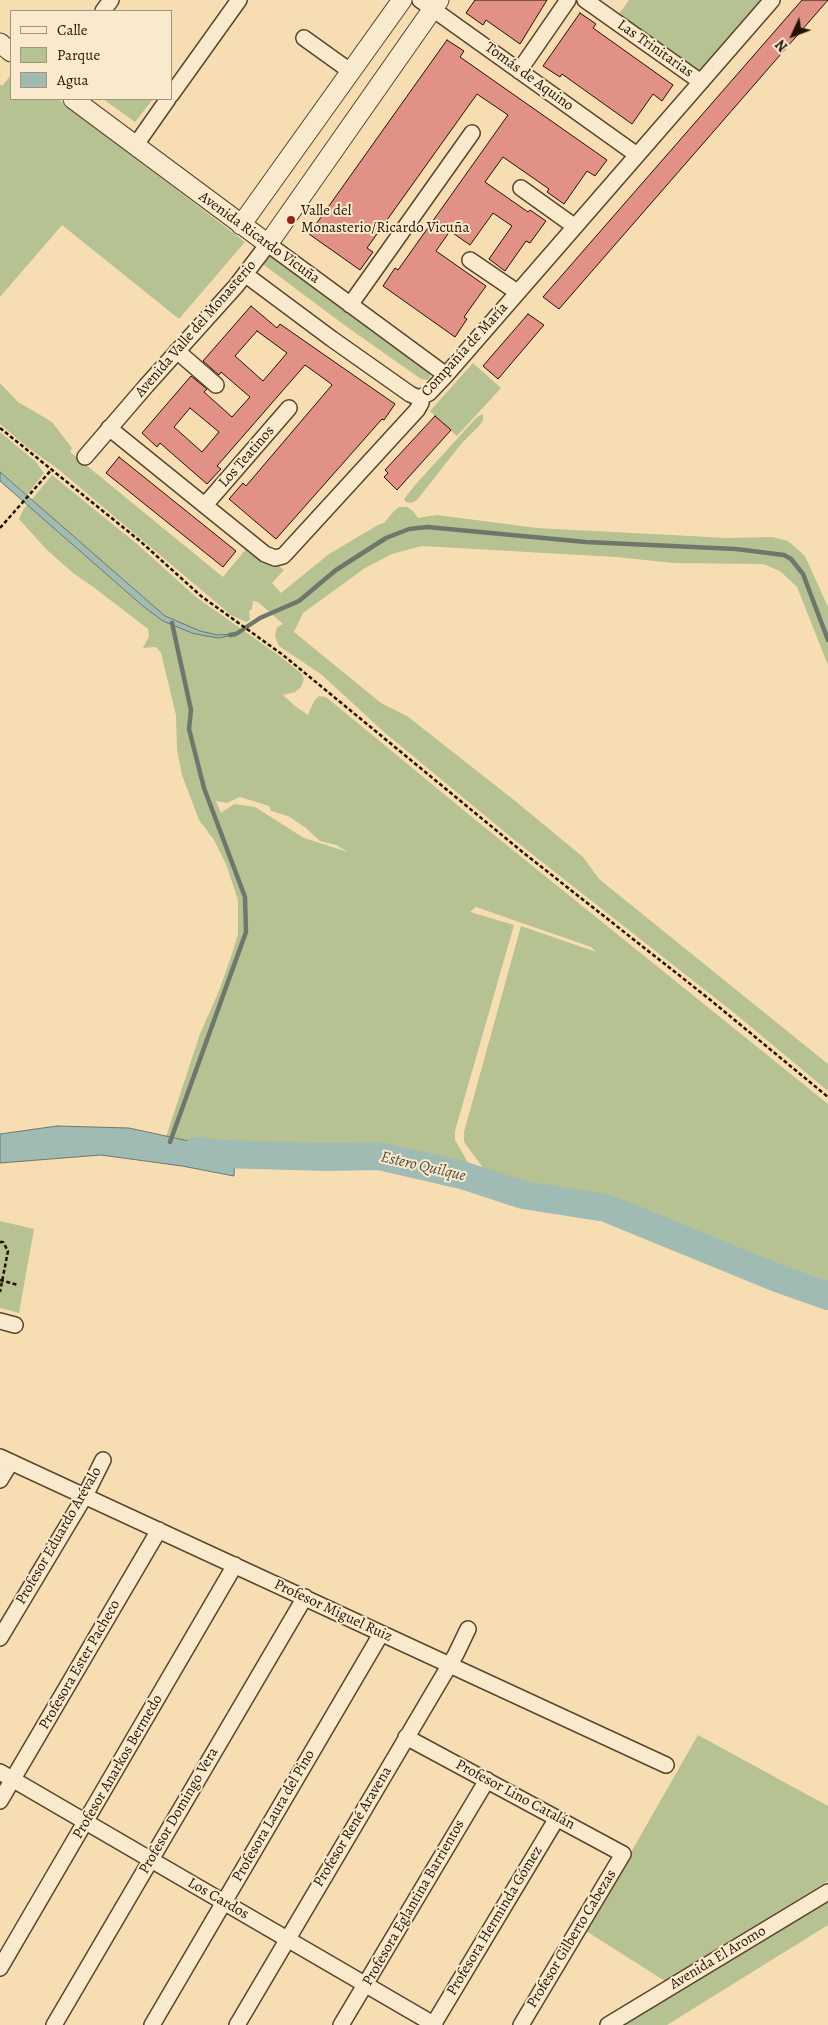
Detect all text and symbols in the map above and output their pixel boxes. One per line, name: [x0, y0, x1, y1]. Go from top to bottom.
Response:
legend: [10, 10, 172, 100]
north arrow: [768, 10, 818, 60]
street label: Las Trinitarias: [614, 16, 696, 82]
text: Calle: [57, 20, 87, 40]
text: N: [771, 35, 792, 56]
street label: Tomás de Aquino: [481, 39, 577, 115]
text: Parque: [57, 45, 100, 65]
text: Agua: [57, 70, 88, 90]
street label: Avenida Ricardo Vicuña: [195, 188, 323, 288]
place label: Valle del Monasterio/Ricardo Vicuña: [301, 202, 469, 237]
marker: Valle del Monasterio/Ricardo Vicuña: [285, 214, 297, 226]
street label: Avenida Valle del Monasterio: [132, 257, 260, 401]
street label: Compañía de María: [418, 299, 512, 401]
street label: Los Teatinos: [215, 422, 279, 492]
water label: Estero Quilque: [379, 1148, 467, 1186]
street label: Profesor Eduardo Arévalo: [12, 1464, 106, 1608]
street label: Profesor Miguel Ruiz: [271, 1576, 395, 1646]
street label: Profesora Ester Pacheco: [36, 1597, 124, 1733]
street label: Profesor Anarkos Bermedo: [69, 1692, 167, 1842]
street label: Profesor Domingo Vera: [135, 1745, 223, 1877]
street label: Profesora Laura del Pino: [229, 1747, 319, 1885]
street label: Profesor Lino Catalán: [452, 1756, 578, 1834]
street label: Profesor René Aravena: [310, 1764, 396, 1890]
street label: Profesora Eglantina Barrientos: [359, 1817, 469, 1989]
street label: Profesora Herminda Gómez: [443, 1843, 547, 1999]
street label: Profesor Gilberto Cabezas: [523, 1866, 621, 2012]
street label: Los Cardos: [184, 1874, 252, 1924]
street label: Avenida El Aromo: [667, 1922, 769, 1994]

